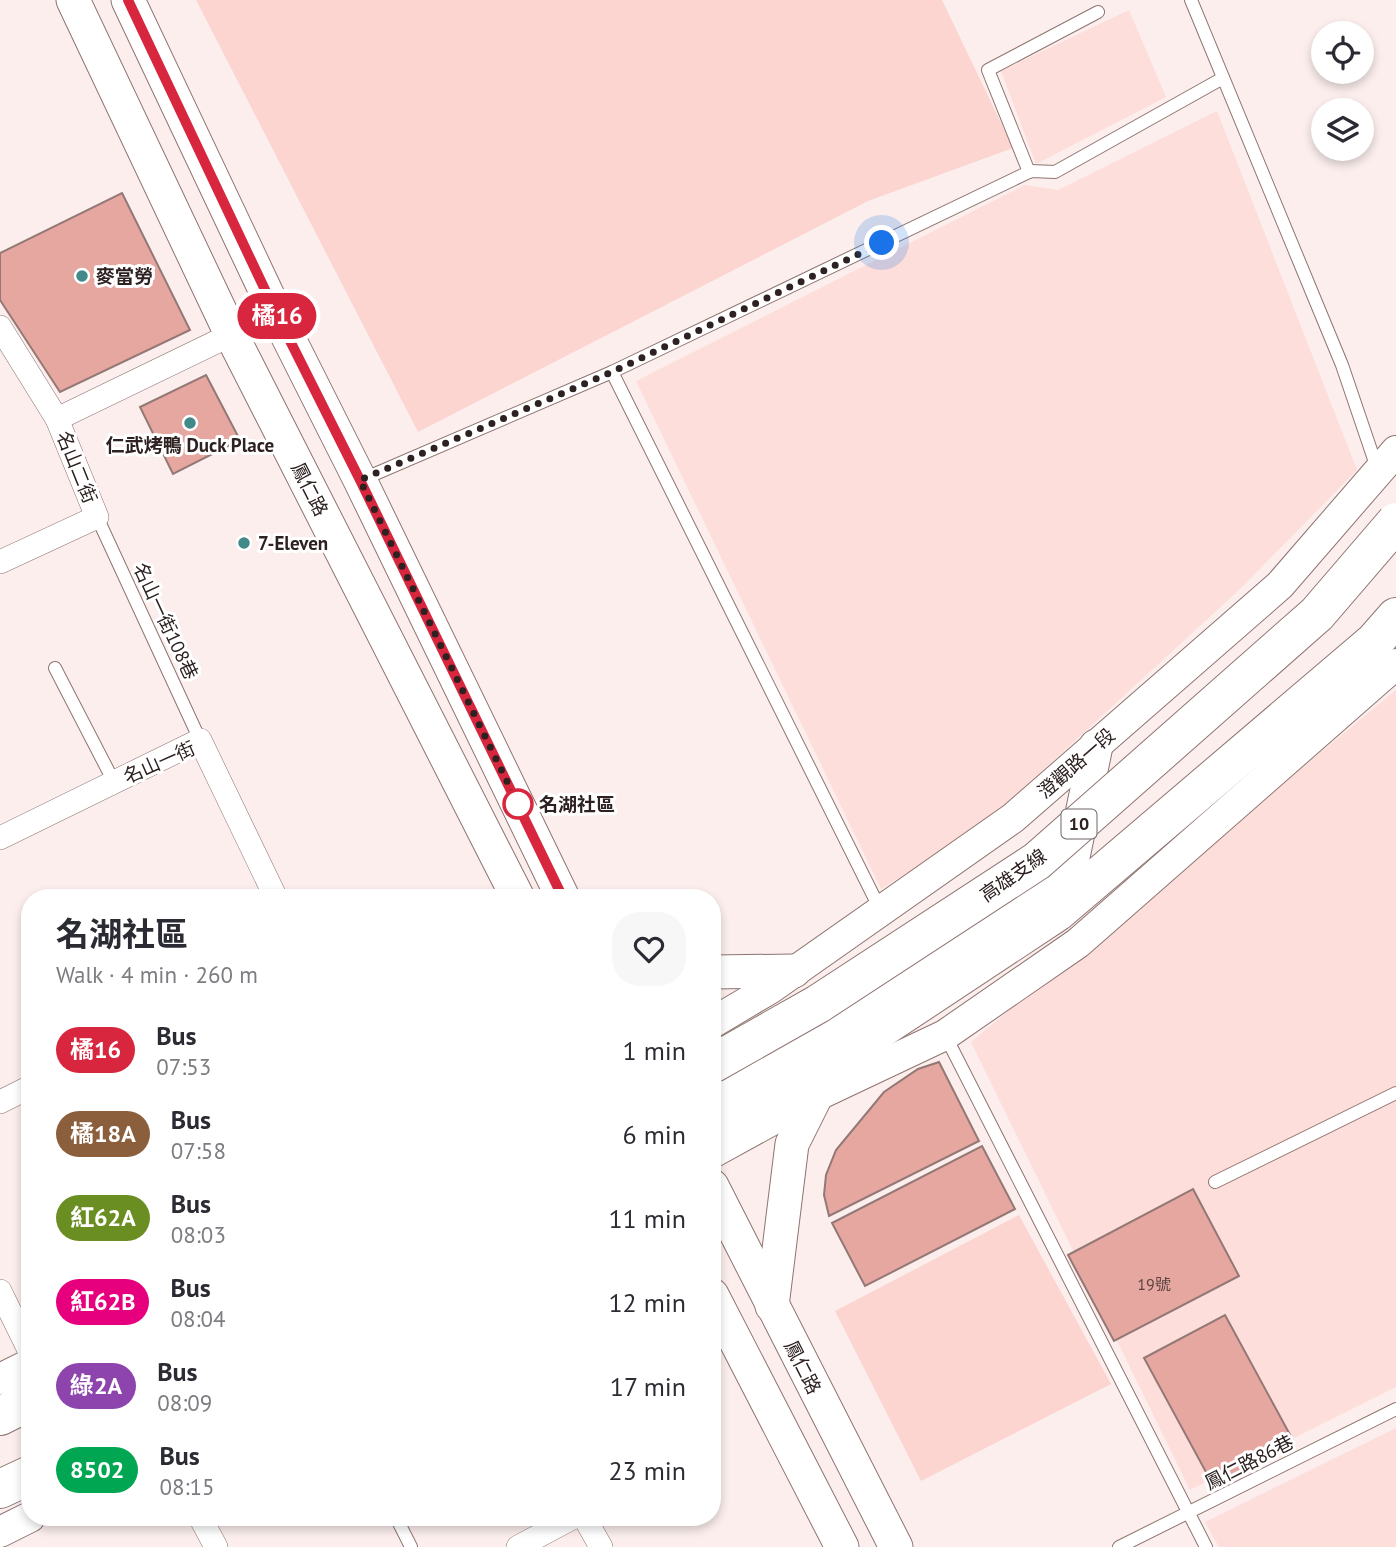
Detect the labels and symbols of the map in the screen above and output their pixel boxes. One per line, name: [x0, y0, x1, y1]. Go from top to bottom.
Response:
your location: [864, 225, 899, 260]
place label: 麥當勞: [96, 264, 153, 288]
marker: 麥當勞: [74, 268, 90, 284]
line badge: 橘16: [237, 293, 317, 339]
marker: 仁武烤鴨 Duck Place: [182, 415, 198, 431]
street label: 名山二街: [52, 427, 102, 507]
place label: 仁武烤鴨 Duck Place: [106, 433, 274, 457]
street label: 鳳仁路: [286, 458, 334, 520]
place label: 7-Eleven: [258, 531, 328, 555]
marker: 7-Eleven: [236, 535, 252, 551]
street label: 名山一街108巷: [128, 559, 204, 683]
street label: 澄觀路一段: [1032, 723, 1120, 803]
street label: 名山一街: [119, 736, 199, 788]
marker: 名湖社區: [503, 789, 533, 819]
place label: 名湖社區: [539, 792, 615, 816]
road number: 10: [1062, 810, 1096, 838]
street label: 高雄支線: [975, 843, 1051, 907]
house number: 19號: [1137, 1274, 1171, 1294]
street label: 鳳仁路: [779, 1336, 827, 1398]
street label: 鳳仁路86巷: [1200, 1429, 1298, 1495]

